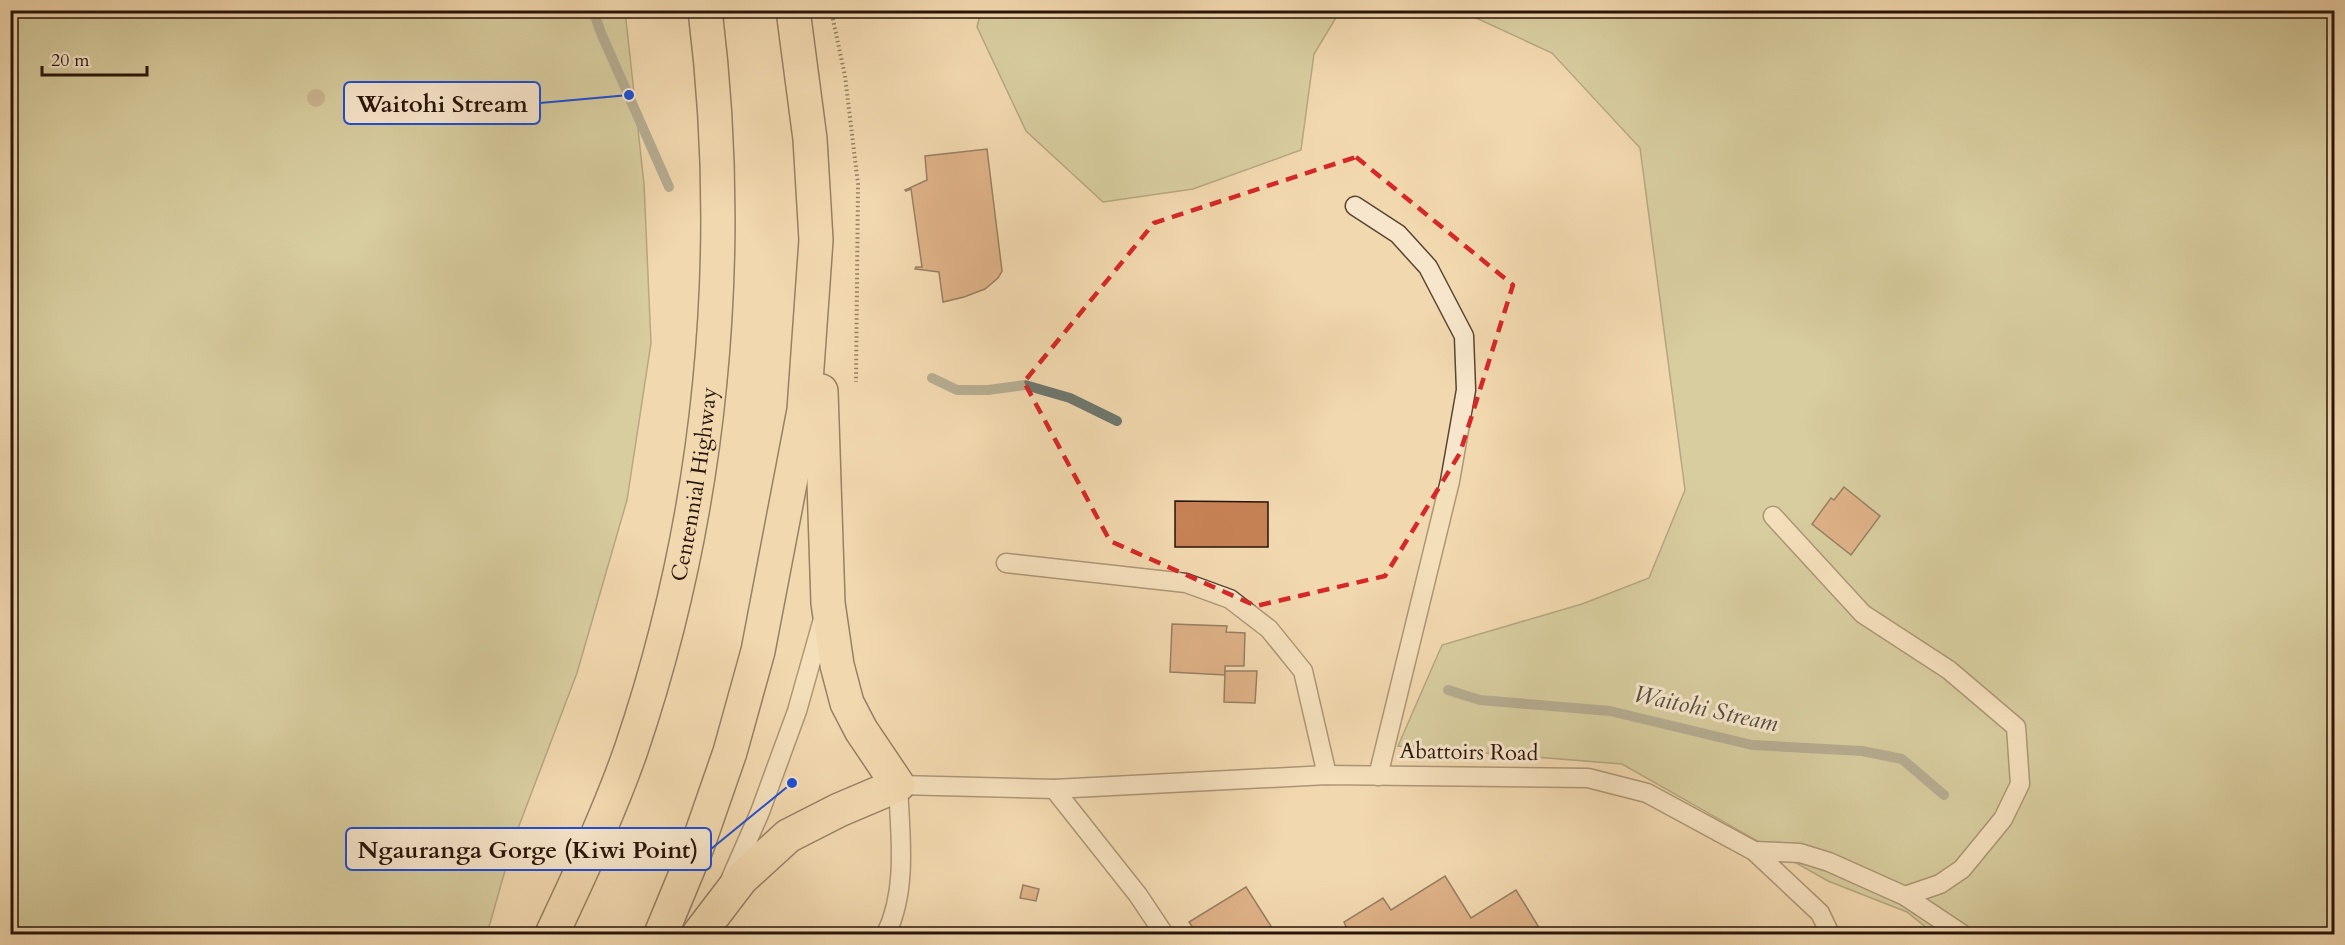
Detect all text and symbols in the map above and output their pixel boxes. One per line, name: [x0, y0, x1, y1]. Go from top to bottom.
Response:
scale bar: [42, 39, 147, 77]
text: 20 m: [51, 48, 90, 73]
callout: Waitohi Stream: [344, 82, 540, 124]
text: Waitohi Stream: [355, 88, 529, 121]
street label: Centennial Highway: [664, 385, 724, 584]
water label: Waitohi Stream: [1631, 678, 1781, 740]
street label: Abattoirs Road: [1399, 736, 1539, 768]
callout: Ngauranga Gorge (Kiwi Point): [346, 828, 711, 870]
text: Ngauranga Gorge (Kiwi Point): [358, 834, 698, 867]

